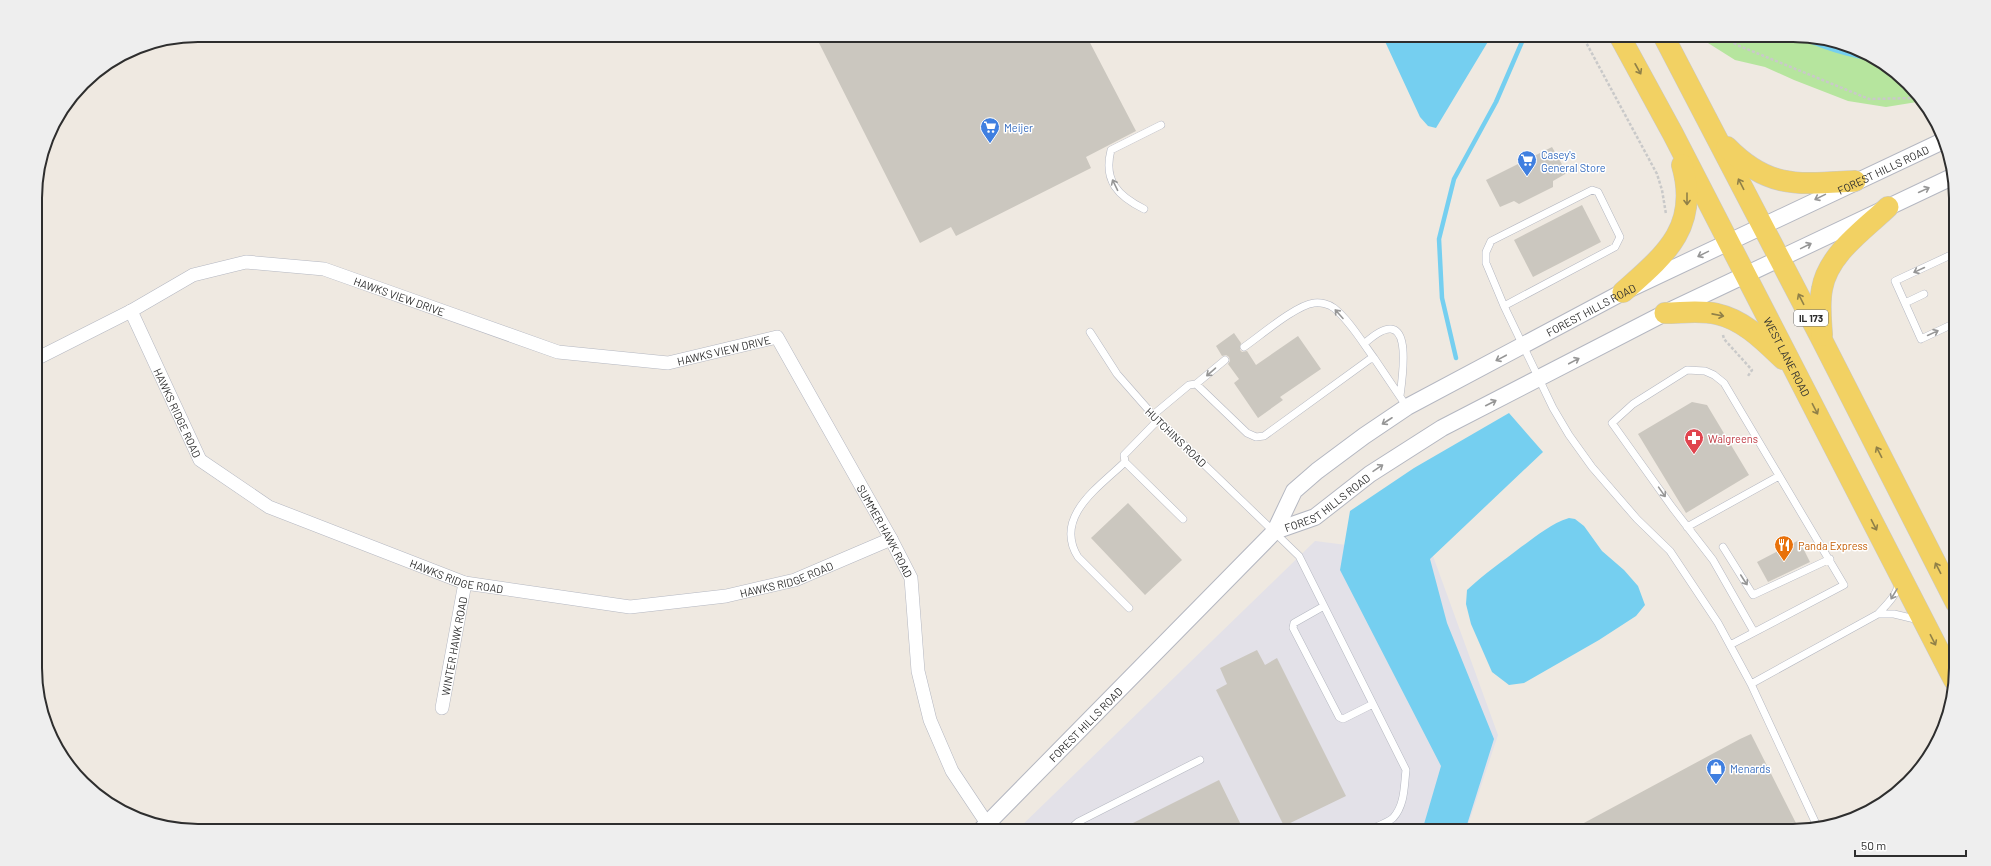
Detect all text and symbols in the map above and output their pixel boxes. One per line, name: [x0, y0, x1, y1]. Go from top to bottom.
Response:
one-way arrow: [1634, 63, 1642, 75]
supermarket icon: Meijer: [979, 116, 1001, 144]
place label: Meijer: [1004, 121, 1033, 134]
street label: FOREST HILLS ROAD: [1835, 142, 1931, 196]
place label: Casey's General Store: [1541, 148, 1606, 174]
supermarket icon: Casey's General Store: [1516, 149, 1538, 177]
one-way arrow: [1737, 178, 1744, 190]
one-way arrow: [1111, 179, 1118, 191]
one-way arrow: [1917, 186, 1929, 193]
one-way arrow: [1683, 192, 1690, 205]
one-way arrow: [1815, 194, 1827, 202]
one-way arrow: [1800, 242, 1812, 249]
one-way arrow: [1697, 251, 1709, 258]
one-way arrow: [1914, 267, 1926, 274]
street label: HAWKS VIEW DRIVE: [352, 274, 447, 318]
street label: FOREST HILLS ROAD: [1544, 280, 1638, 338]
one-way arrow: [1796, 293, 1804, 305]
one-way arrow: [1334, 309, 1344, 319]
road number: IL 173: [1794, 310, 1828, 326]
one-way arrow: [1711, 311, 1724, 319]
street label: WEST LANE ROAD: [1762, 315, 1813, 399]
one-way arrow: [1927, 329, 1939, 336]
street label: HAWKS VIEW DRIVE: [676, 332, 772, 367]
one-way arrow: [1495, 355, 1507, 362]
one-way arrow: [1568, 357, 1580, 364]
street label: HAWKS RIDGE ROAD: [152, 366, 204, 460]
one-way arrow: [1205, 367, 1216, 376]
one-way arrow: [1485, 399, 1497, 406]
one-way arrow: [1811, 403, 1819, 415]
street label: HUTCHINS ROAD: [1143, 405, 1209, 470]
one-way arrow: [1382, 417, 1393, 425]
pharmacy icon: Walgreens: [1683, 427, 1705, 455]
place label: Walgreens: [1708, 432, 1758, 445]
one-way arrow: [1875, 447, 1882, 459]
one-way arrow: [1373, 464, 1384, 472]
street label: FOREST HILLS ROAD: [1283, 470, 1372, 534]
street label: SUMMER HAWK ROAD: [855, 482, 916, 580]
one-way arrow: [1658, 486, 1666, 497]
one-way arrow: [1871, 518, 1878, 530]
restaurant icon: Panda Express: [1773, 534, 1795, 562]
place label: Panda Express: [1798, 539, 1868, 552]
street label: HAWKS RIDGE ROAD: [408, 556, 504, 595]
street label: HAWKS RIDGE ROAD: [738, 558, 835, 599]
one-way arrow: [1934, 562, 1941, 574]
one-way arrow: [1740, 574, 1748, 585]
one-way arrow: [1889, 588, 1897, 600]
street label: WINTER HAWK ROAD: [438, 595, 469, 697]
one-way arrow: [1930, 634, 1938, 646]
street label: FOREST HILLS ROAD: [1046, 684, 1125, 764]
shop icon: Menards: [1705, 757, 1727, 785]
place label: Menards: [1730, 762, 1771, 775]
scale bar: [1855, 832, 1966, 858]
text: 50 m: [1861, 838, 1886, 852]

